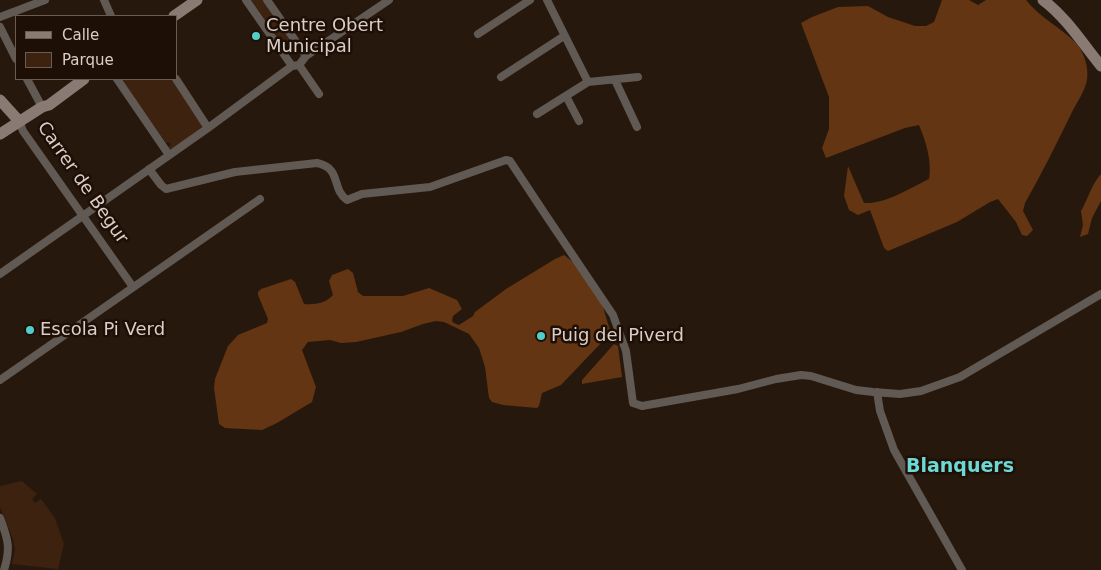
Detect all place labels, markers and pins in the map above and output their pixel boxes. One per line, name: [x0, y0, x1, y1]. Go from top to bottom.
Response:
place label: Centre Obert Municipal: [266, 15, 383, 58]
marker: Centre Obert Municipal: [250, 30, 262, 42]
place label: Escola Pi Verd: [40, 319, 165, 341]
marker: Escola Pi Verd: [24, 324, 36, 336]
place label: Puig del Piverd: [551, 325, 684, 347]
marker: Puig del Piverd: [535, 330, 547, 342]

